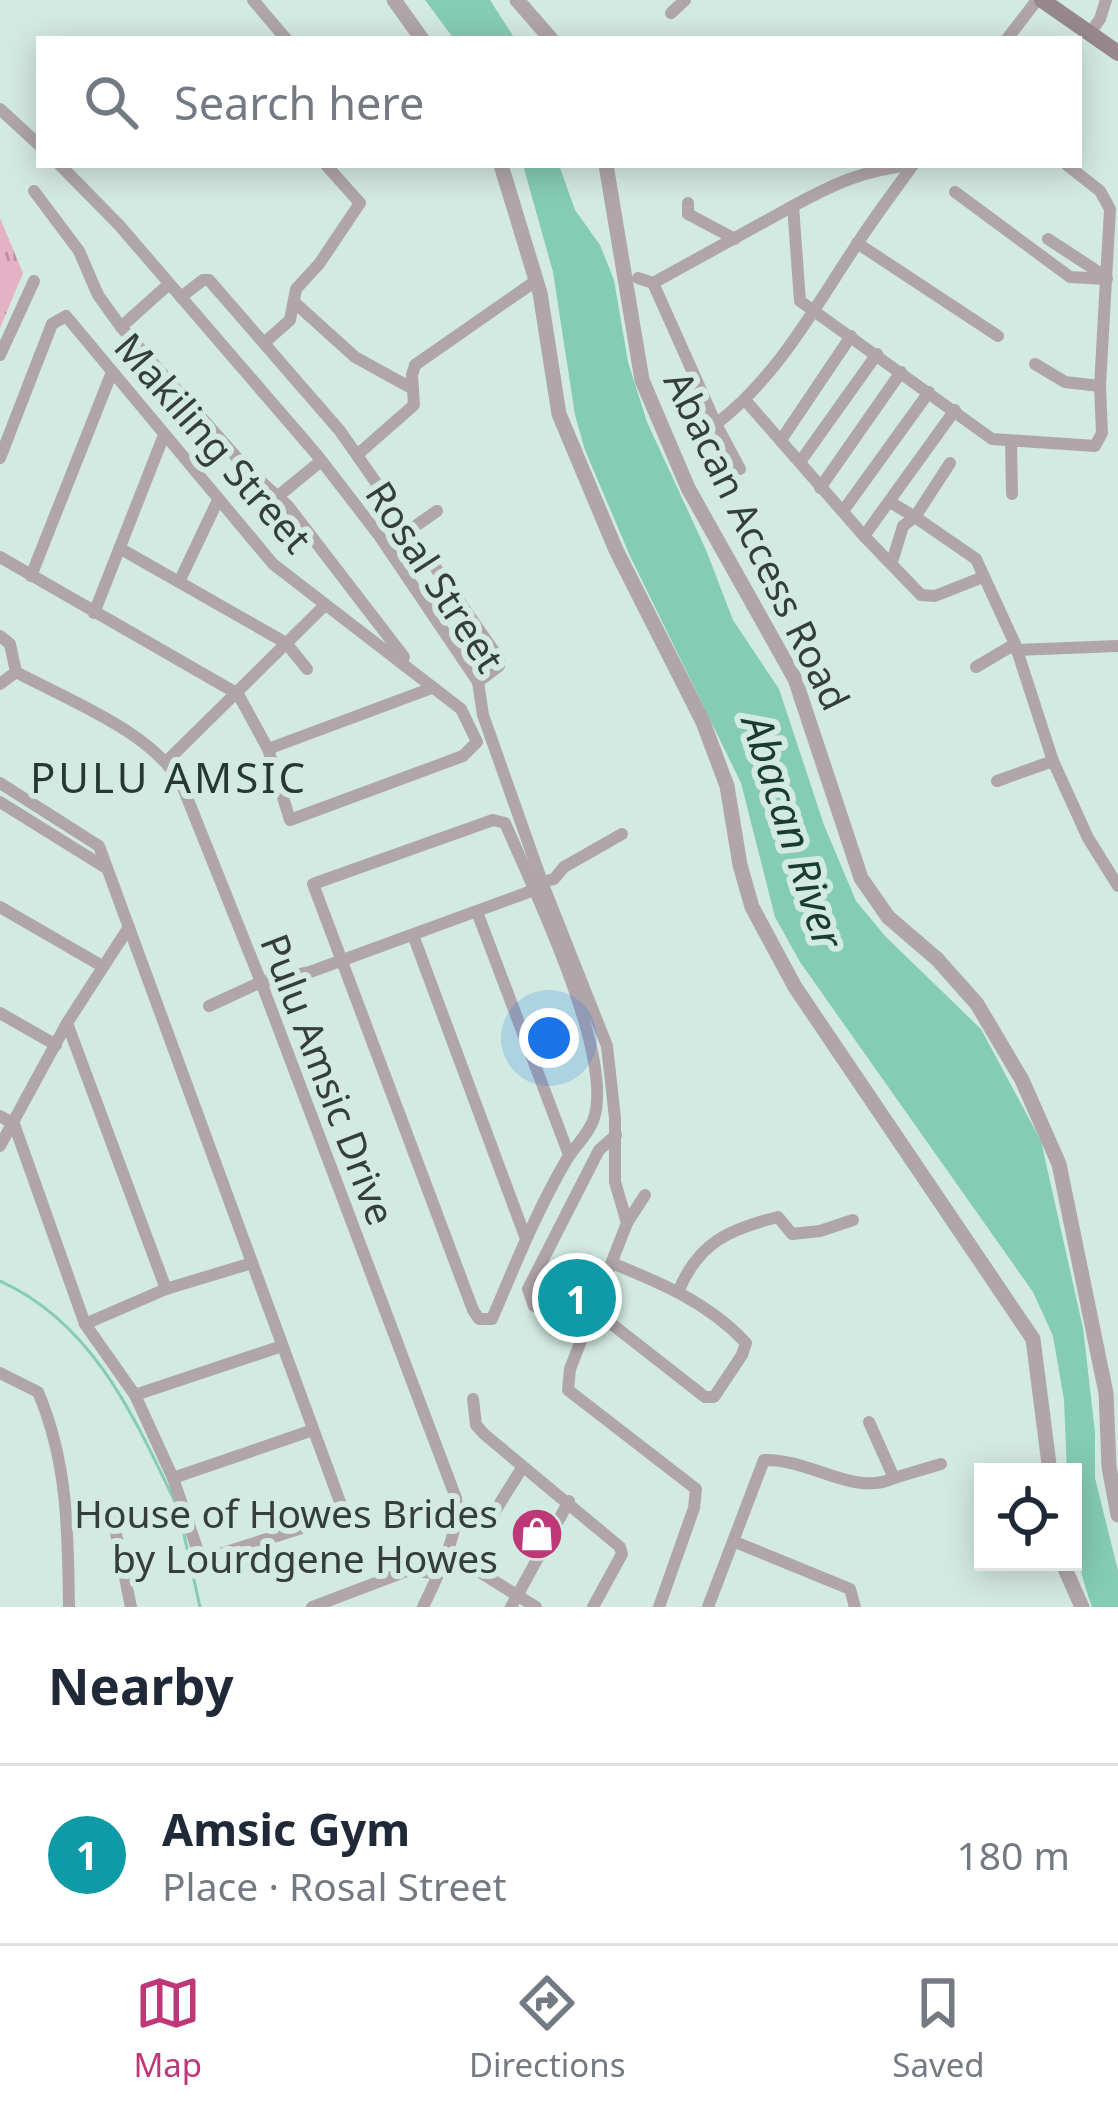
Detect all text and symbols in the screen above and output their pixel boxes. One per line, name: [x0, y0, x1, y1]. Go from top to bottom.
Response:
search box: [36, 36, 1082, 168]
icon: search: [78, 69, 144, 135]
text: Search here: [174, 72, 424, 133]
street label: Makiling Street: [104, 321, 324, 563]
street label: Abacan Access Road: [653, 362, 863, 718]
street label: Rosal Street: [355, 470, 517, 682]
water label: Abacan River: [729, 704, 859, 957]
district label: PULU AMSIC: [30, 748, 308, 805]
street label: Pulu Amsic Drive: [249, 926, 409, 1232]
your location: [519, 1008, 579, 1068]
pin: 1: [538, 1253, 616, 1343]
map controls: [974, 1463, 1082, 1571]
button: locate: [974, 1463, 1082, 1571]
place label: House of Howes Brides by Lourdgene Howes: [74, 1486, 498, 1584]
shop icon: House of Howes Brides by Lourdgene Howes: [509, 1506, 565, 1562]
text: Nearby: [48, 1650, 234, 1720]
text: Amsic Gym: [162, 1798, 410, 1859]
text: 1: [76, 1828, 98, 1881]
text: 180 m: [956, 1828, 1070, 1881]
text: Place · Rosal Street: [162, 1859, 507, 1912]
tab: Map: [133, 1970, 202, 2087]
tab: Directions: [469, 1970, 626, 2087]
tab: Saved: [892, 1970, 985, 2087]

